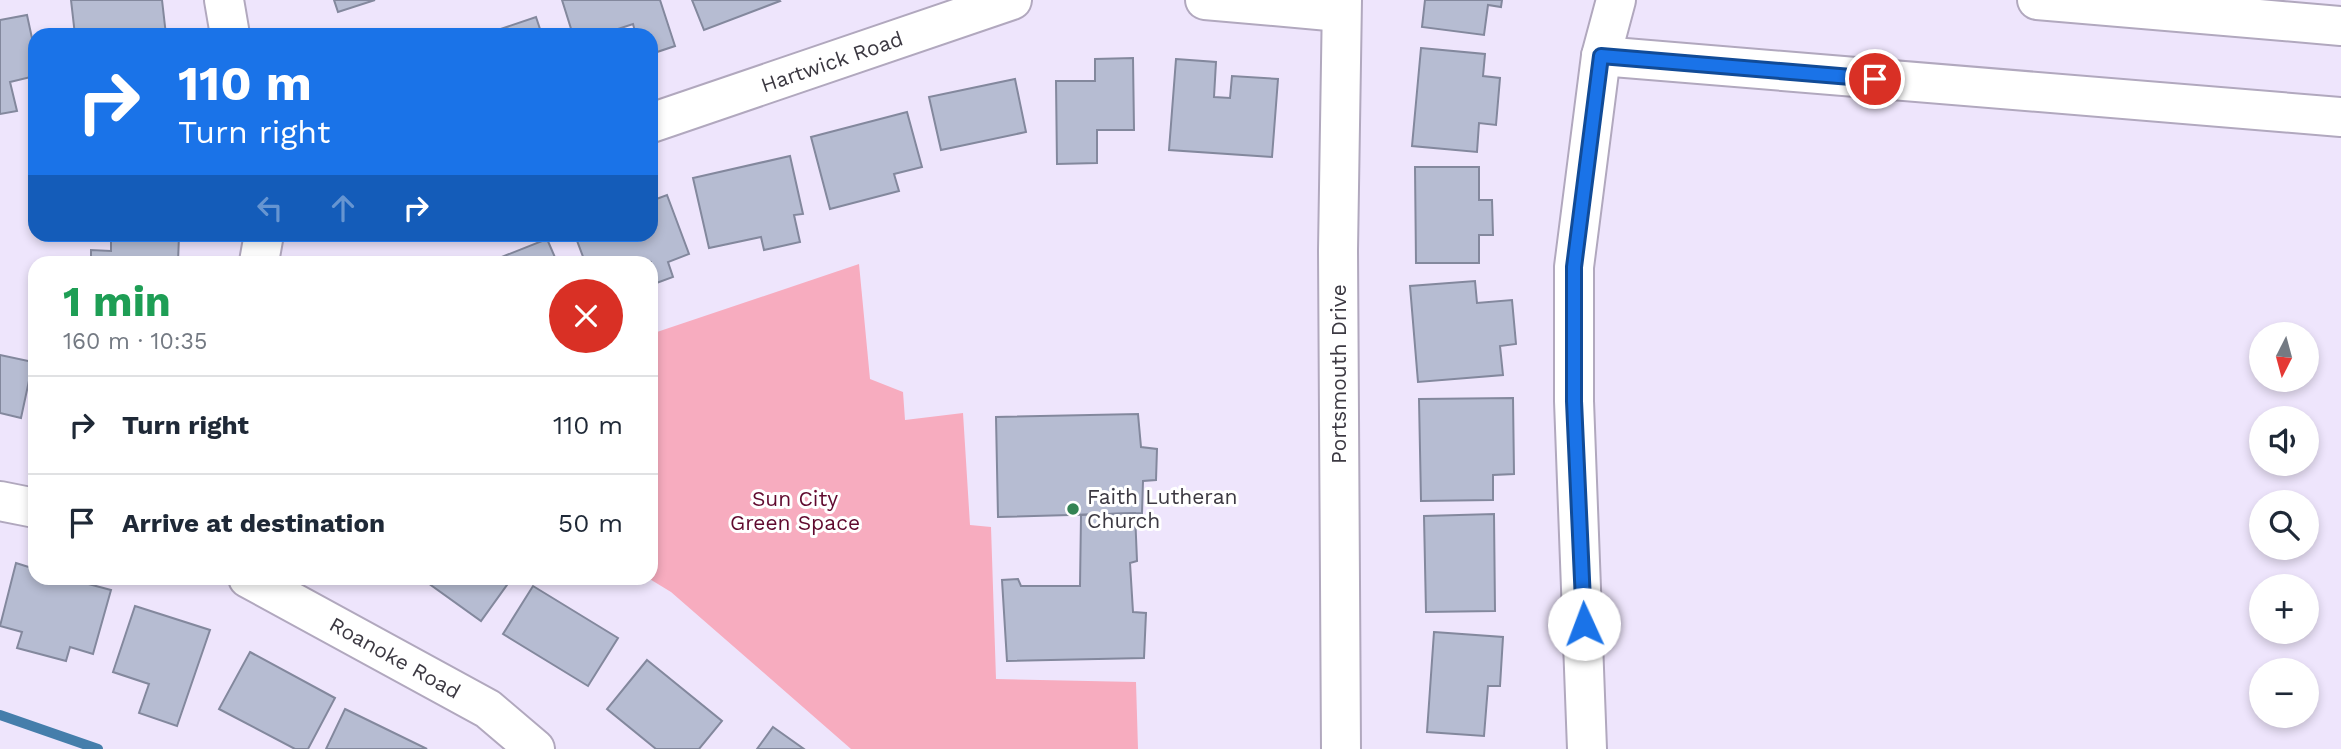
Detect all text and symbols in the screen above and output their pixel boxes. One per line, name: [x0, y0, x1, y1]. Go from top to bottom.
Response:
street label: Hartwick Road: [757, 26, 906, 98]
pin: [1845, 49, 1905, 109]
text: 110 m: [178, 54, 312, 112]
icon: right: [63, 56, 154, 147]
icon: arrive: [1856, 60, 1894, 98]
text: Turn right: [178, 113, 330, 151]
icon: left: [251, 189, 289, 227]
icon: ahead: [324, 189, 362, 227]
icon: right: [397, 189, 435, 227]
text: 1 min: [63, 277, 171, 326]
button: close: [549, 279, 623, 353]
street label: Portsmouth Drive: [1326, 284, 1351, 464]
north arrow: [2249, 322, 2319, 392]
map controls: [2249, 322, 2319, 728]
text: 160 m · 10:35: [63, 328, 207, 355]
icon: right: [63, 406, 101, 444]
button: sound: [2249, 406, 2319, 476]
text: Turn right: [122, 410, 249, 440]
text: 110 m: [553, 410, 623, 440]
place label: Faith Lutheran Church: [1087, 484, 1238, 533]
park label: Sun City Green Space: [730, 486, 860, 535]
button: search: [2249, 490, 2319, 560]
marker: Faith Lutheran Church: [1065, 501, 1081, 517]
icon: arrive: [63, 504, 101, 542]
text: Arrive at destination: [122, 508, 385, 538]
text: 50 m: [558, 508, 623, 538]
button: +: [2249, 574, 2319, 644]
position arrow: [1547, 587, 1621, 661]
street label: Roanoke Road: [325, 611, 465, 704]
button: −: [2249, 658, 2319, 728]

